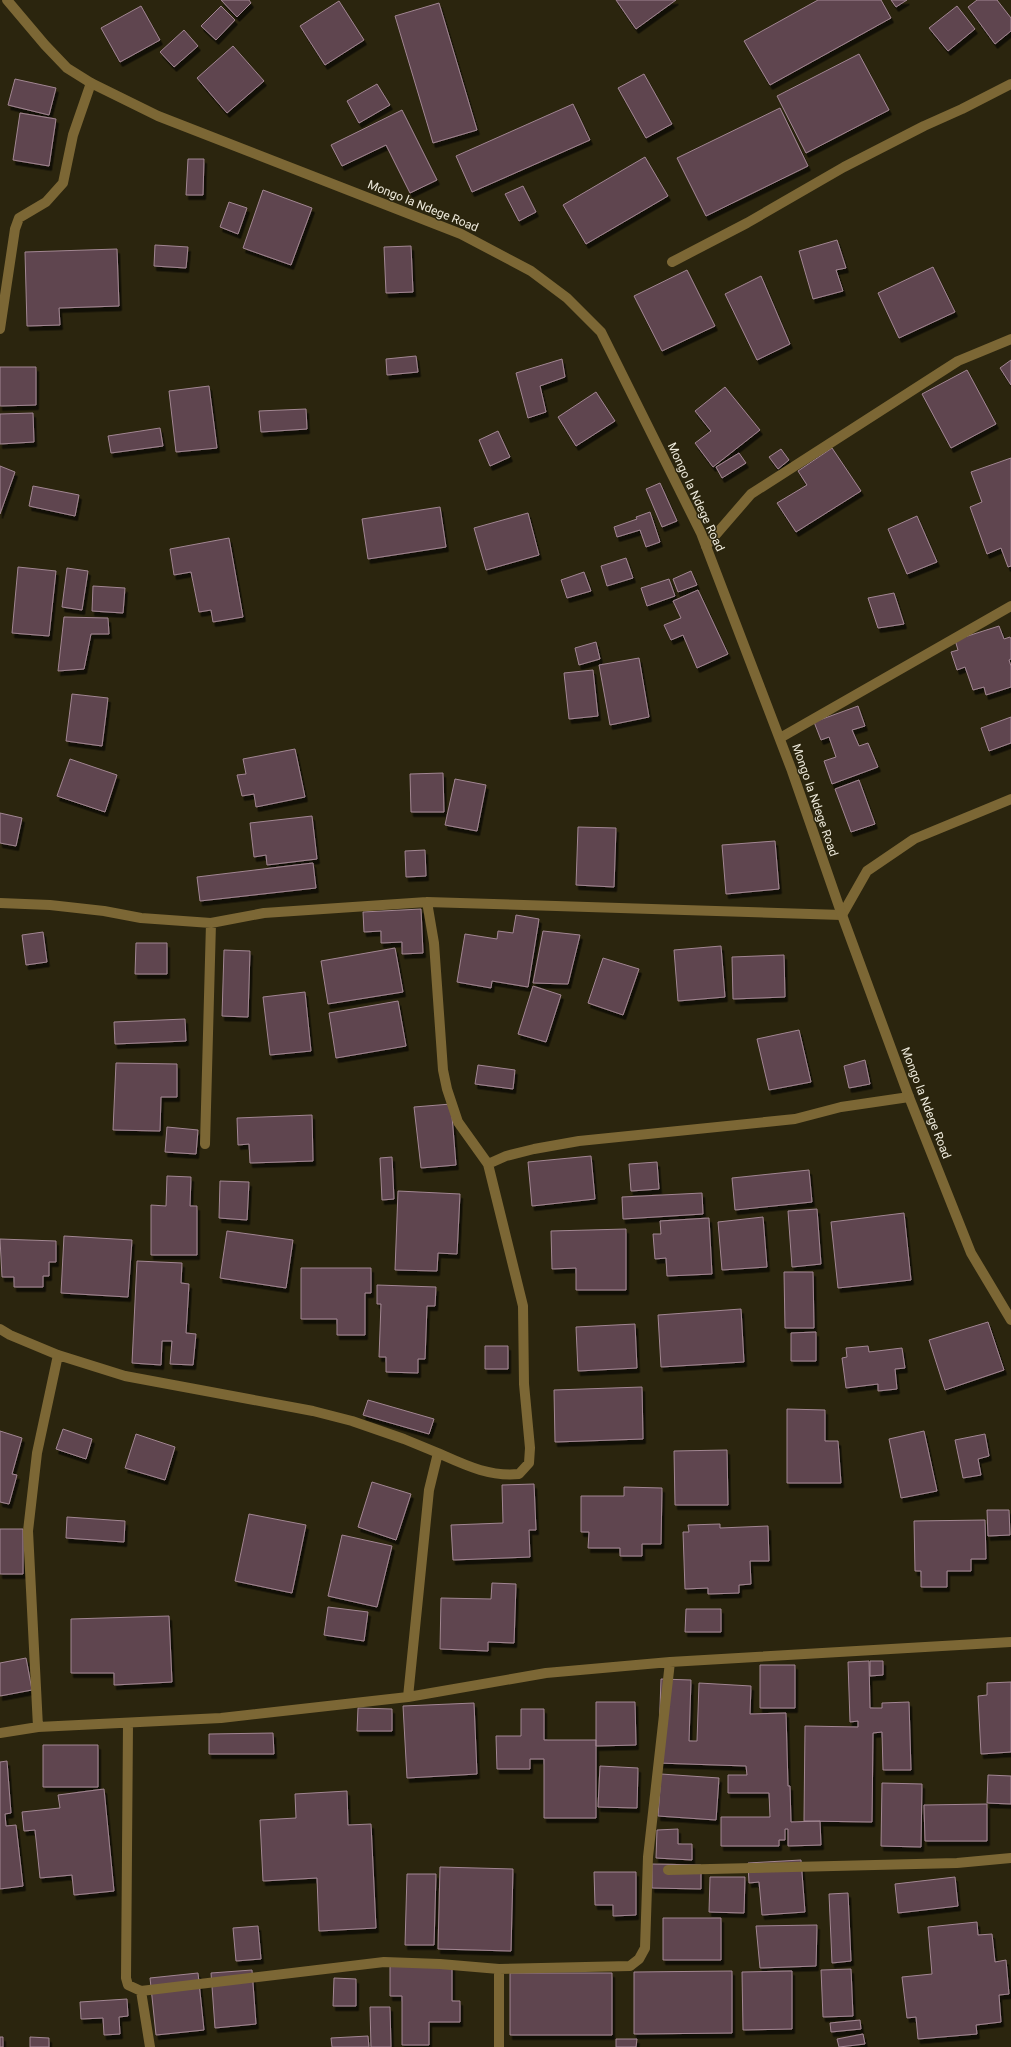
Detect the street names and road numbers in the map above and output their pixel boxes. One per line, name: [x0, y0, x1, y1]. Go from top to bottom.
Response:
street label: Mongo la Ndege Road: [366, 177, 480, 235]
street label: Mongo la Ndege Road: [665, 440, 727, 554]
street label: Mongo la Ndege Road: [789, 742, 841, 858]
street label: Mongo la Ndege Road: [898, 1045, 954, 1161]

